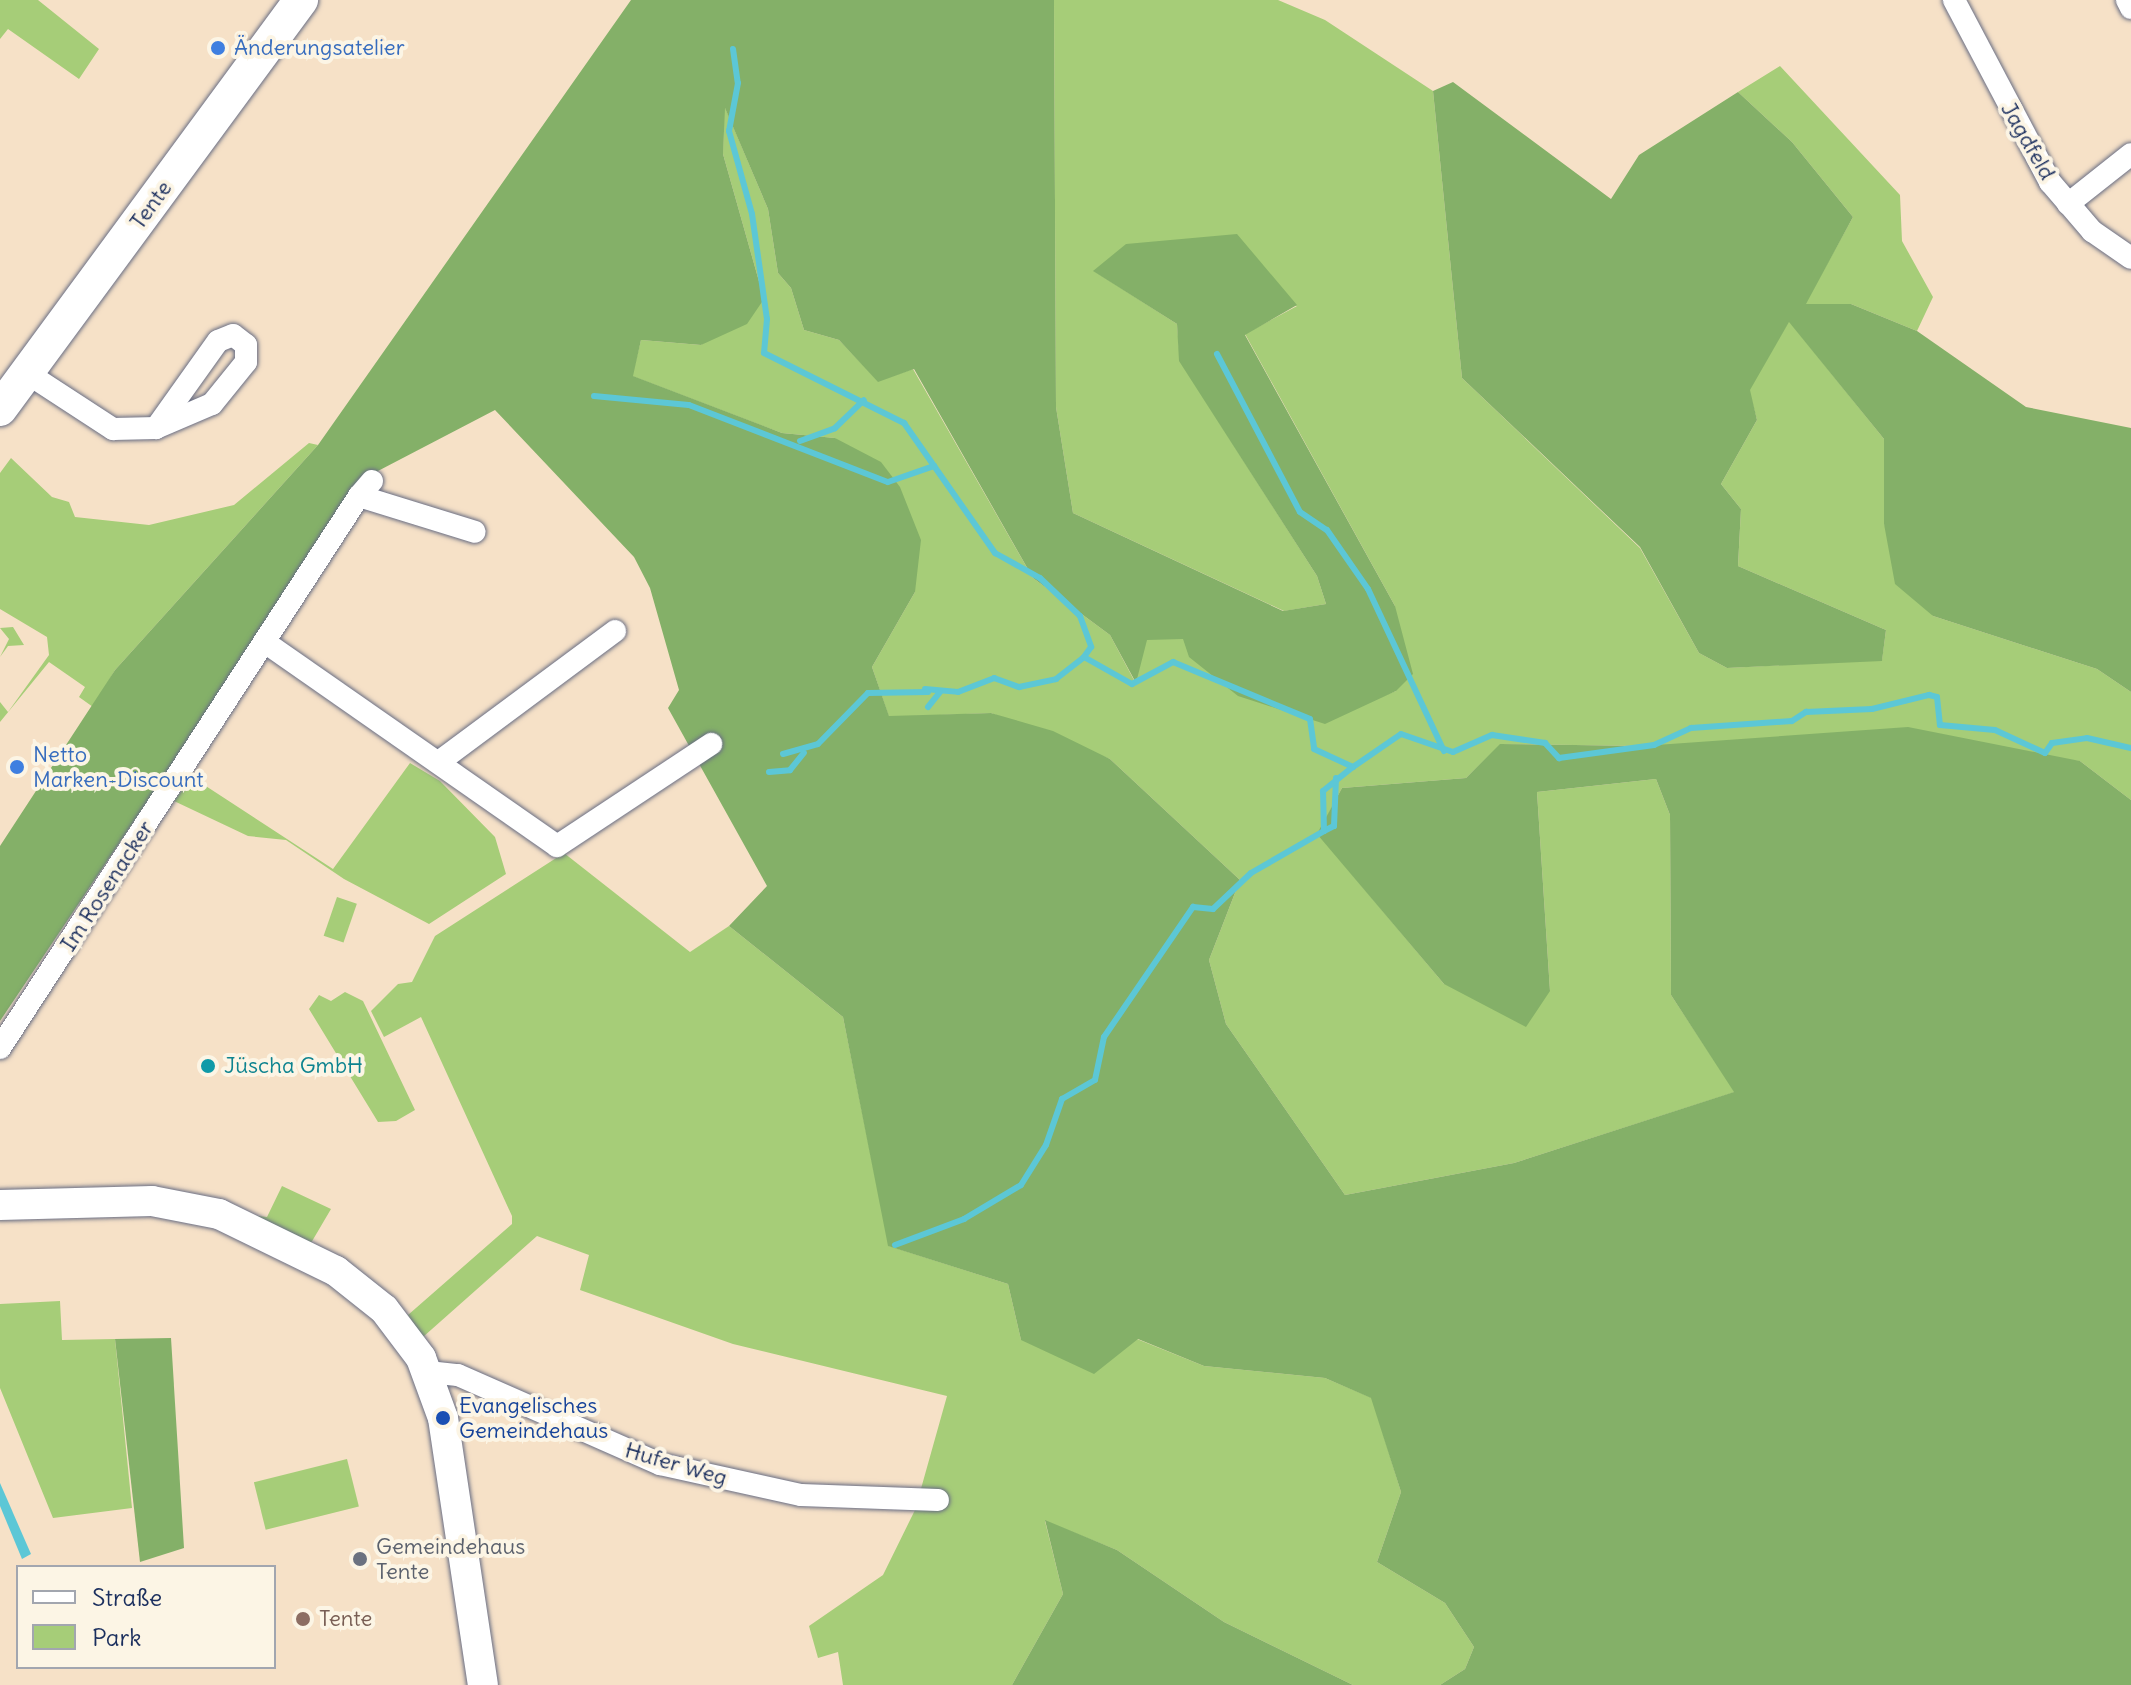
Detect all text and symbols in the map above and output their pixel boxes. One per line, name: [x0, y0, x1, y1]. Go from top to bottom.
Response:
place label: Änderungsatelier: [234, 35, 405, 61]
marker: Änderungsatelier: [209, 39, 227, 57]
street label: Jagdfeld: [1995, 98, 2061, 184]
street label: Tente: [125, 176, 177, 234]
place label: Netto Marken-Discount: [33, 741, 204, 792]
marker: Netto Marken-Discount: [8, 758, 26, 776]
street label: Im Rosenacker: [55, 816, 159, 956]
place label: Jüscha GmbH: [224, 1053, 363, 1079]
marker: Jüscha GmbH: [199, 1057, 217, 1075]
place label: Evangelisches Gemeindehaus: [459, 1392, 608, 1444]
marker: Evangelisches Gemeindehaus: [434, 1409, 452, 1427]
street label: Hufer Weg: [622, 1437, 730, 1491]
place label: Gemeindehaus Tente: [376, 1533, 525, 1584]
marker: Gemeindehaus Tente: [351, 1550, 369, 1568]
legend: [16, 1565, 276, 1669]
text: Straße: [92, 1582, 162, 1612]
place label: Tente: [319, 1606, 372, 1632]
marker: Tente: [294, 1610, 312, 1628]
text: Park: [92, 1622, 142, 1652]

